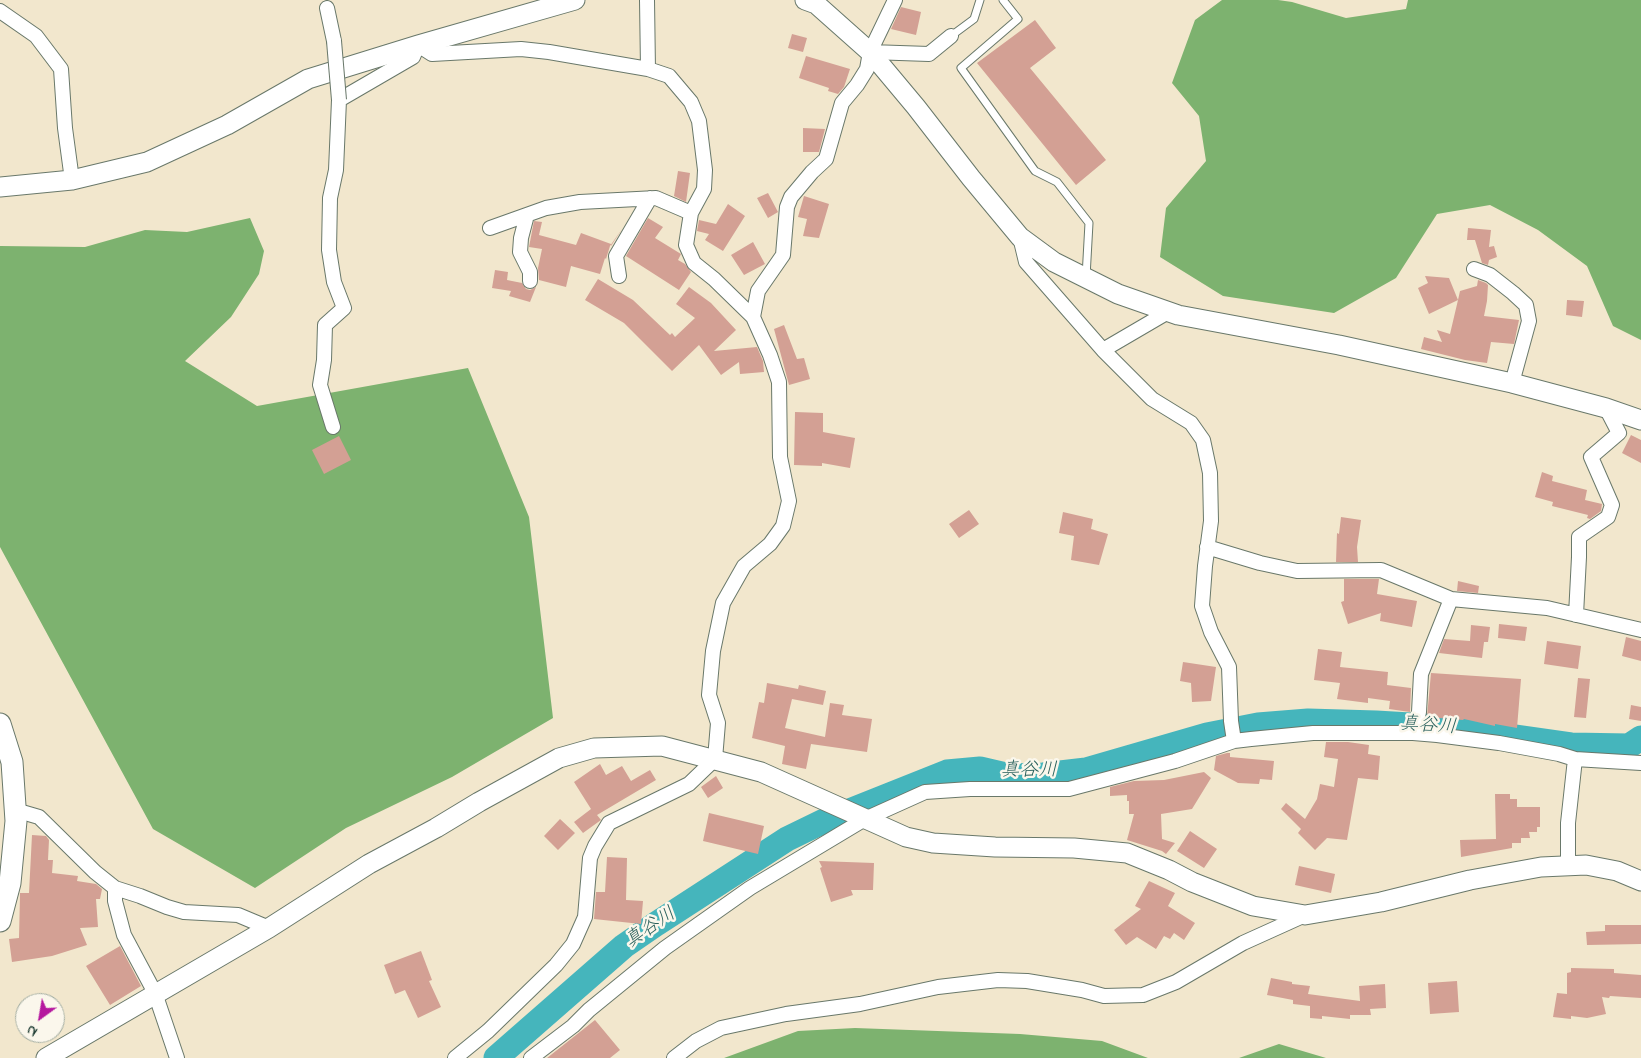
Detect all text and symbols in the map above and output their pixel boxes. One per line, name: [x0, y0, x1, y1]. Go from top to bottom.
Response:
water label: 真谷川: [1399, 714, 1457, 740]
water label: 真谷川: [1001, 761, 1057, 783]
water label: 真谷川: [621, 904, 681, 954]
north arrow: [15, 993, 65, 1043]
text: N: [23, 1019, 42, 1042]

